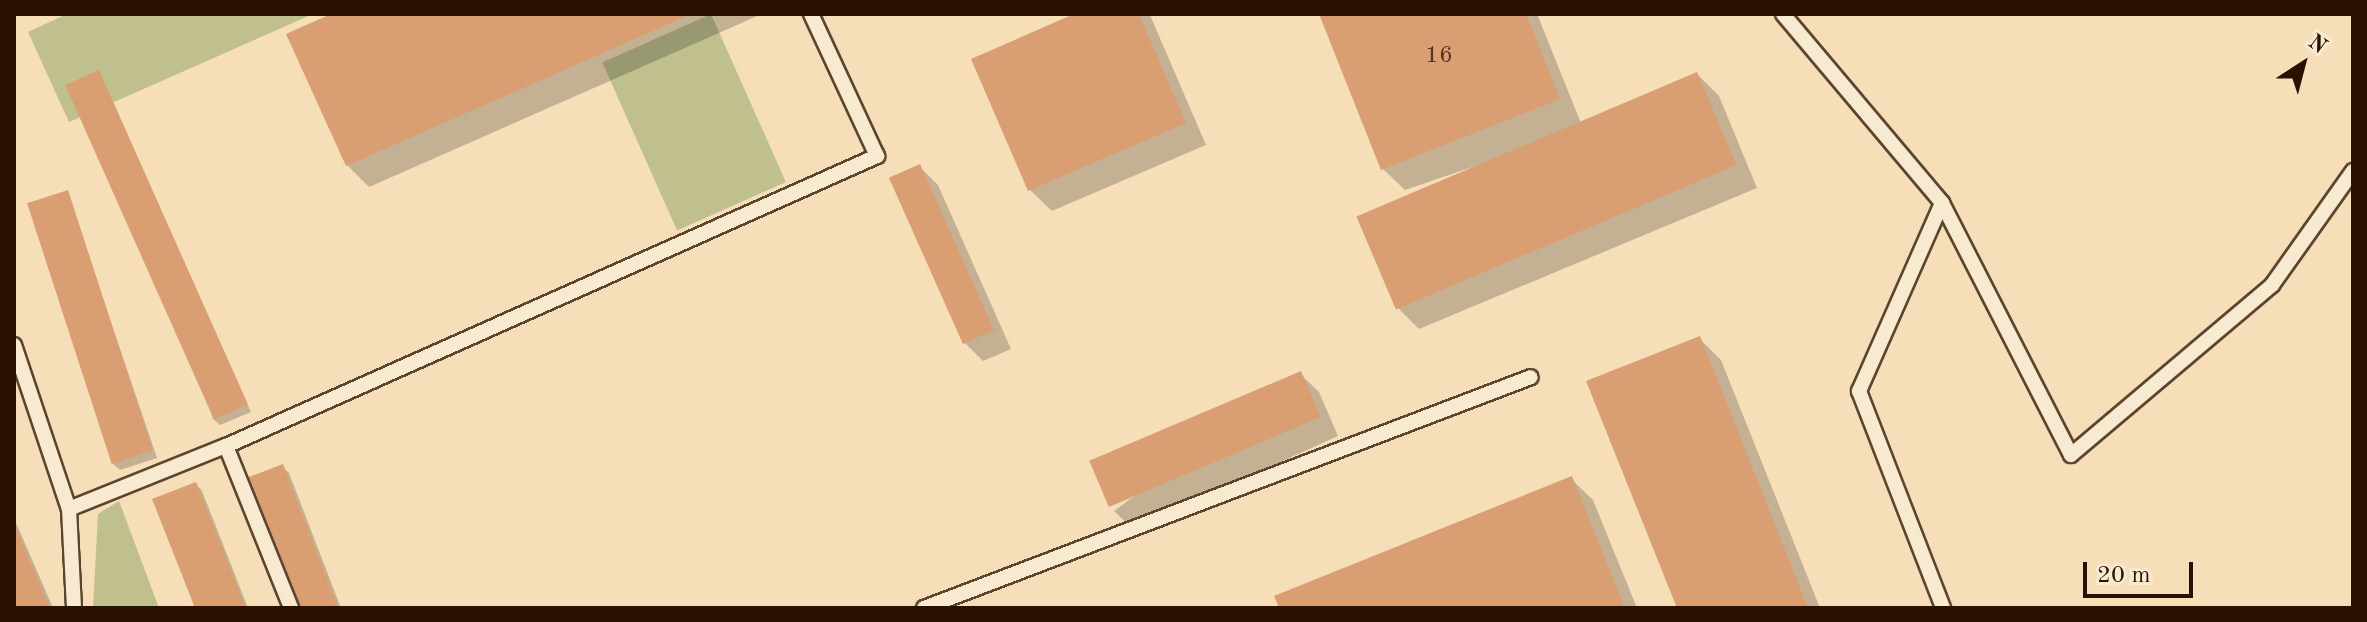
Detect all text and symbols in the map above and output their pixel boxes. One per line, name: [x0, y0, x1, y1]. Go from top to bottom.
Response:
north arrow: [2263, 24, 2343, 104]
text: N: [2304, 31, 2330, 58]
house number: 16: [1425, 43, 1453, 71]
scale bar: [2087, 546, 2197, 596]
text: 20 m: [2097, 564, 2151, 588]

